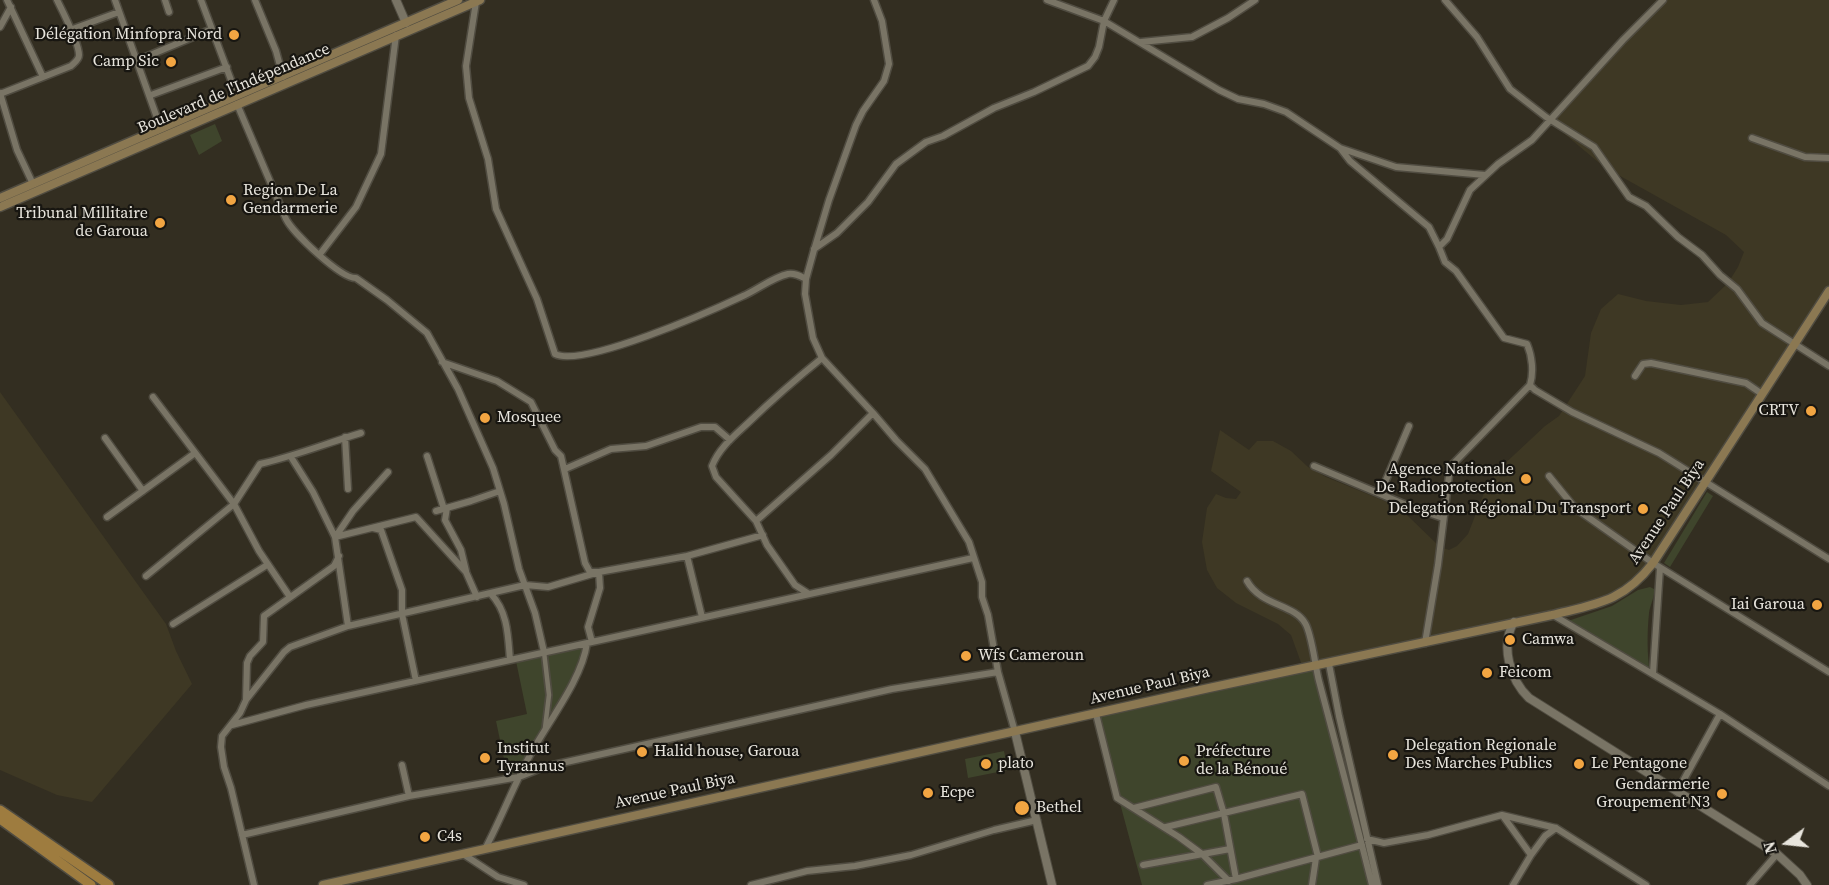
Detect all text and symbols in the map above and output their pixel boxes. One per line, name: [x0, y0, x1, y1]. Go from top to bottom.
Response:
place label: Délégation Minfopra Nord: [35, 25, 222, 45]
marker: Délégation Minfopra Nord: [227, 28, 241, 42]
street label: Boulevard de l'Indépendance: [135, 40, 333, 138]
place label: Camp Sic: [93, 52, 159, 72]
marker: Camp Sic: [164, 55, 178, 69]
place label: Region De La Gendarmerie: [243, 181, 338, 219]
marker: Region De La Gendarmerie: [224, 193, 238, 207]
place label: Tribunal Millitaire de Garoua: [16, 204, 148, 242]
marker: Tribunal Millitaire de Garoua: [153, 216, 167, 230]
place label: CRTV: [1759, 401, 1799, 421]
marker: CRTV: [1804, 404, 1818, 418]
place label: Mosquee: [497, 408, 561, 428]
marker: Mosquee: [478, 411, 492, 425]
street label: Avenue Paul Biya: [1625, 456, 1709, 568]
place label: Agence Nationale De Radioprotection: [1376, 460, 1514, 498]
marker: Agence Nationale De Radioprotection: [1519, 472, 1533, 486]
place label: Delegation Régional Du Transport: [1389, 499, 1631, 519]
marker: Delegation Régional Du Transport: [1636, 502, 1650, 516]
place label: Iai Garoua: [1731, 595, 1805, 615]
marker: Iai Garoua: [1810, 598, 1824, 612]
place label: Camwa: [1522, 630, 1574, 650]
marker: Camwa: [1503, 633, 1517, 647]
place label: Wfs Cameroun: [978, 646, 1084, 666]
marker: Wfs Cameroun: [959, 649, 973, 663]
street label: Avenue Paul Biya: [1088, 663, 1212, 709]
place label: Feicom: [1499, 663, 1552, 683]
marker: Feicom: [1480, 666, 1494, 680]
place label: Delegation Regionale Des Marches Publics: [1405, 736, 1557, 774]
place label: Institut Tyrannus: [497, 739, 564, 777]
place label: Halid house, Garoua: [654, 742, 799, 762]
place label: Préfecture de la Bénoué: [1196, 742, 1287, 780]
marker: Halid house, Garoua: [635, 745, 649, 759]
marker: Delegation Regionale Des Marches Publics: [1386, 748, 1400, 762]
marker: Institut Tyrannus: [478, 751, 492, 765]
place label: plato: [998, 754, 1034, 774]
marker: Préfecture de la Bénoué: [1177, 754, 1191, 768]
place label: Le Pentagone: [1591, 754, 1687, 774]
marker: plato: [979, 757, 993, 771]
marker: Le Pentagone: [1572, 757, 1586, 771]
street label: Avenue Paul Biya: [613, 769, 737, 813]
place label: Gendarmerie Groupement N3: [1596, 775, 1710, 813]
place label: Ecpe: [940, 783, 975, 803]
marker: Ecpe: [921, 786, 935, 800]
marker: Gendarmerie Groupement N3: [1715, 787, 1729, 801]
place label: Bethel: [1036, 798, 1082, 818]
marker: Bethel: [1013, 799, 1031, 817]
north arrow: [1757, 813, 1817, 873]
place label: C4s: [437, 827, 462, 847]
marker: C4s: [418, 830, 432, 844]
text: N: [1757, 839, 1782, 856]

